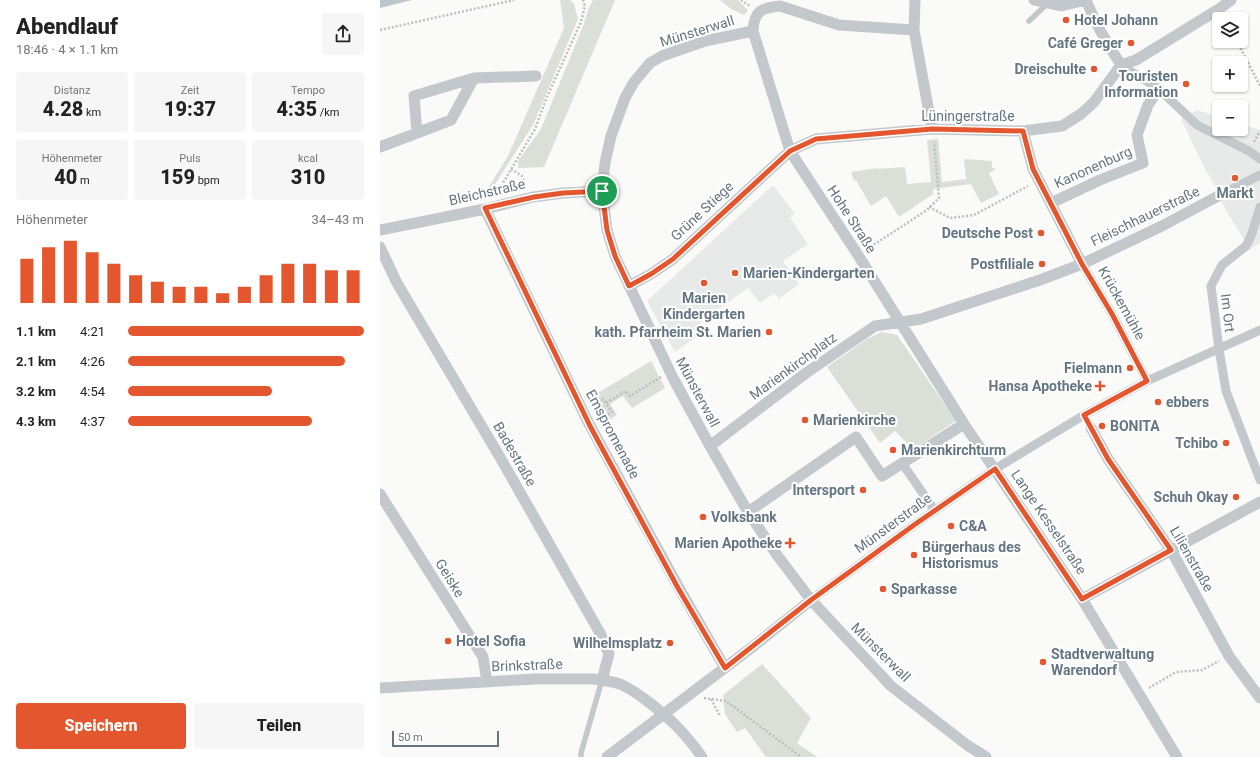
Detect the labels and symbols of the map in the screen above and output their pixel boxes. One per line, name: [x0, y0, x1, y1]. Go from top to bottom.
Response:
street label: Münsterwall: [658, 12, 736, 50]
place label: Hotel Johann: [1074, 12, 1158, 28]
marker: Hotel Johann: [1061, 15, 1071, 25]
place label: Café Greger: [1048, 35, 1123, 51]
marker: Café Greger: [1126, 38, 1136, 48]
place label: Dreischulte: [1014, 61, 1086, 77]
marker: Dreischulte: [1089, 64, 1099, 74]
place label: Touristen Information: [1104, 68, 1178, 100]
marker: Touristen Information: [1181, 79, 1191, 89]
street label: Lüningerstraße: [921, 108, 1015, 124]
street label: Kanonenburg: [1052, 143, 1134, 191]
marker: Markt: [1230, 173, 1240, 183]
pin: [585, 174, 619, 208]
street label: Bleichstraße: [447, 175, 527, 209]
street label: Grüne Stiege: [667, 178, 737, 244]
street label: Hohe Straße: [824, 182, 880, 256]
street label: Fleischhauerstraße: [1088, 183, 1202, 249]
place label: Markt: [1216, 185, 1254, 201]
place label: Deutsche Post: [942, 225, 1033, 241]
marker: Deutsche Post: [1036, 228, 1046, 238]
place label: Postfiliale: [971, 256, 1034, 272]
marker: Postfiliale: [1037, 259, 1047, 269]
street label: Krückemühle: [1095, 263, 1149, 343]
place label: Marien-Kindergarten: [743, 265, 875, 281]
marker: Marien-Kindergarten: [730, 268, 740, 278]
marker: Marien Kindergarten: [699, 278, 709, 288]
place label: Marien Kindergarten: [663, 290, 745, 322]
street label: Im Ort: [1218, 293, 1238, 334]
place label: kath. Pfarrheim St. Marien: [595, 324, 761, 340]
marker: kath. Pfarrheim St. Marien: [764, 327, 774, 337]
street label: Marienkirchplatz: [746, 329, 840, 403]
street label: Münsterwall: [673, 354, 723, 430]
place label: Fielmann: [1064, 360, 1122, 376]
marker: Fielmann: [1125, 363, 1135, 373]
place label: Hansa Apotheke: [989, 378, 1092, 394]
marker: Hansa Apotheke: [1095, 381, 1105, 391]
street label: Emspromenade: [583, 387, 643, 481]
place label: ebbers: [1166, 394, 1209, 410]
marker: ebbers: [1153, 397, 1163, 407]
place label: Marienkirche: [813, 412, 896, 428]
marker: Marienkirche: [800, 415, 810, 425]
place label: BONITA: [1110, 418, 1160, 434]
street label: Badestraße: [490, 419, 540, 489]
marker: BONITA: [1097, 421, 1107, 431]
place label: Tchibo: [1175, 435, 1218, 451]
marker: Tchibo: [1221, 438, 1231, 448]
place label: Marienkirchturm: [901, 442, 1006, 458]
marker: Marienkirchturm: [888, 445, 898, 455]
street label: Lange Kesselstraße: [1008, 467, 1090, 577]
place label: Intersport: [792, 482, 855, 498]
marker: Intersport: [858, 485, 868, 495]
place label: Schuh Okay: [1154, 489, 1229, 505]
street label: Münsterstraße: [851, 490, 935, 556]
marker: Schuh Okay: [1231, 492, 1241, 502]
place label: Volksbank: [711, 509, 777, 525]
marker: Volksbank: [698, 512, 708, 522]
place label: C&A: [959, 518, 987, 534]
marker: C&A: [946, 521, 956, 531]
street label: Lilienstraße: [1167, 524, 1217, 594]
place label: Marien Apotheke: [675, 535, 782, 551]
marker: Marien Apotheke: [785, 538, 795, 548]
place label: Bürgerhaus des Historismus: [922, 539, 1021, 571]
marker: Bürgerhaus des Historismus: [909, 550, 919, 560]
street label: Geiske: [432, 556, 468, 600]
place label: Sparkasse: [891, 581, 957, 597]
marker: Sparkasse: [878, 584, 888, 594]
street label: Münsterwall: [848, 619, 914, 685]
place label: Hotel Sofia: [456, 633, 526, 649]
place label: Wilhelmsplatz: [573, 635, 662, 651]
marker: Hotel Sofia: [443, 636, 453, 646]
marker: Wilhelmsplatz: [665, 638, 675, 648]
place label: Stadtverwaltung Warendorf: [1051, 646, 1154, 678]
street label: Brinkstraße: [491, 656, 563, 674]
marker: Stadtverwaltung Warendorf: [1038, 657, 1048, 667]
scale bar: [392, 729, 499, 748]

